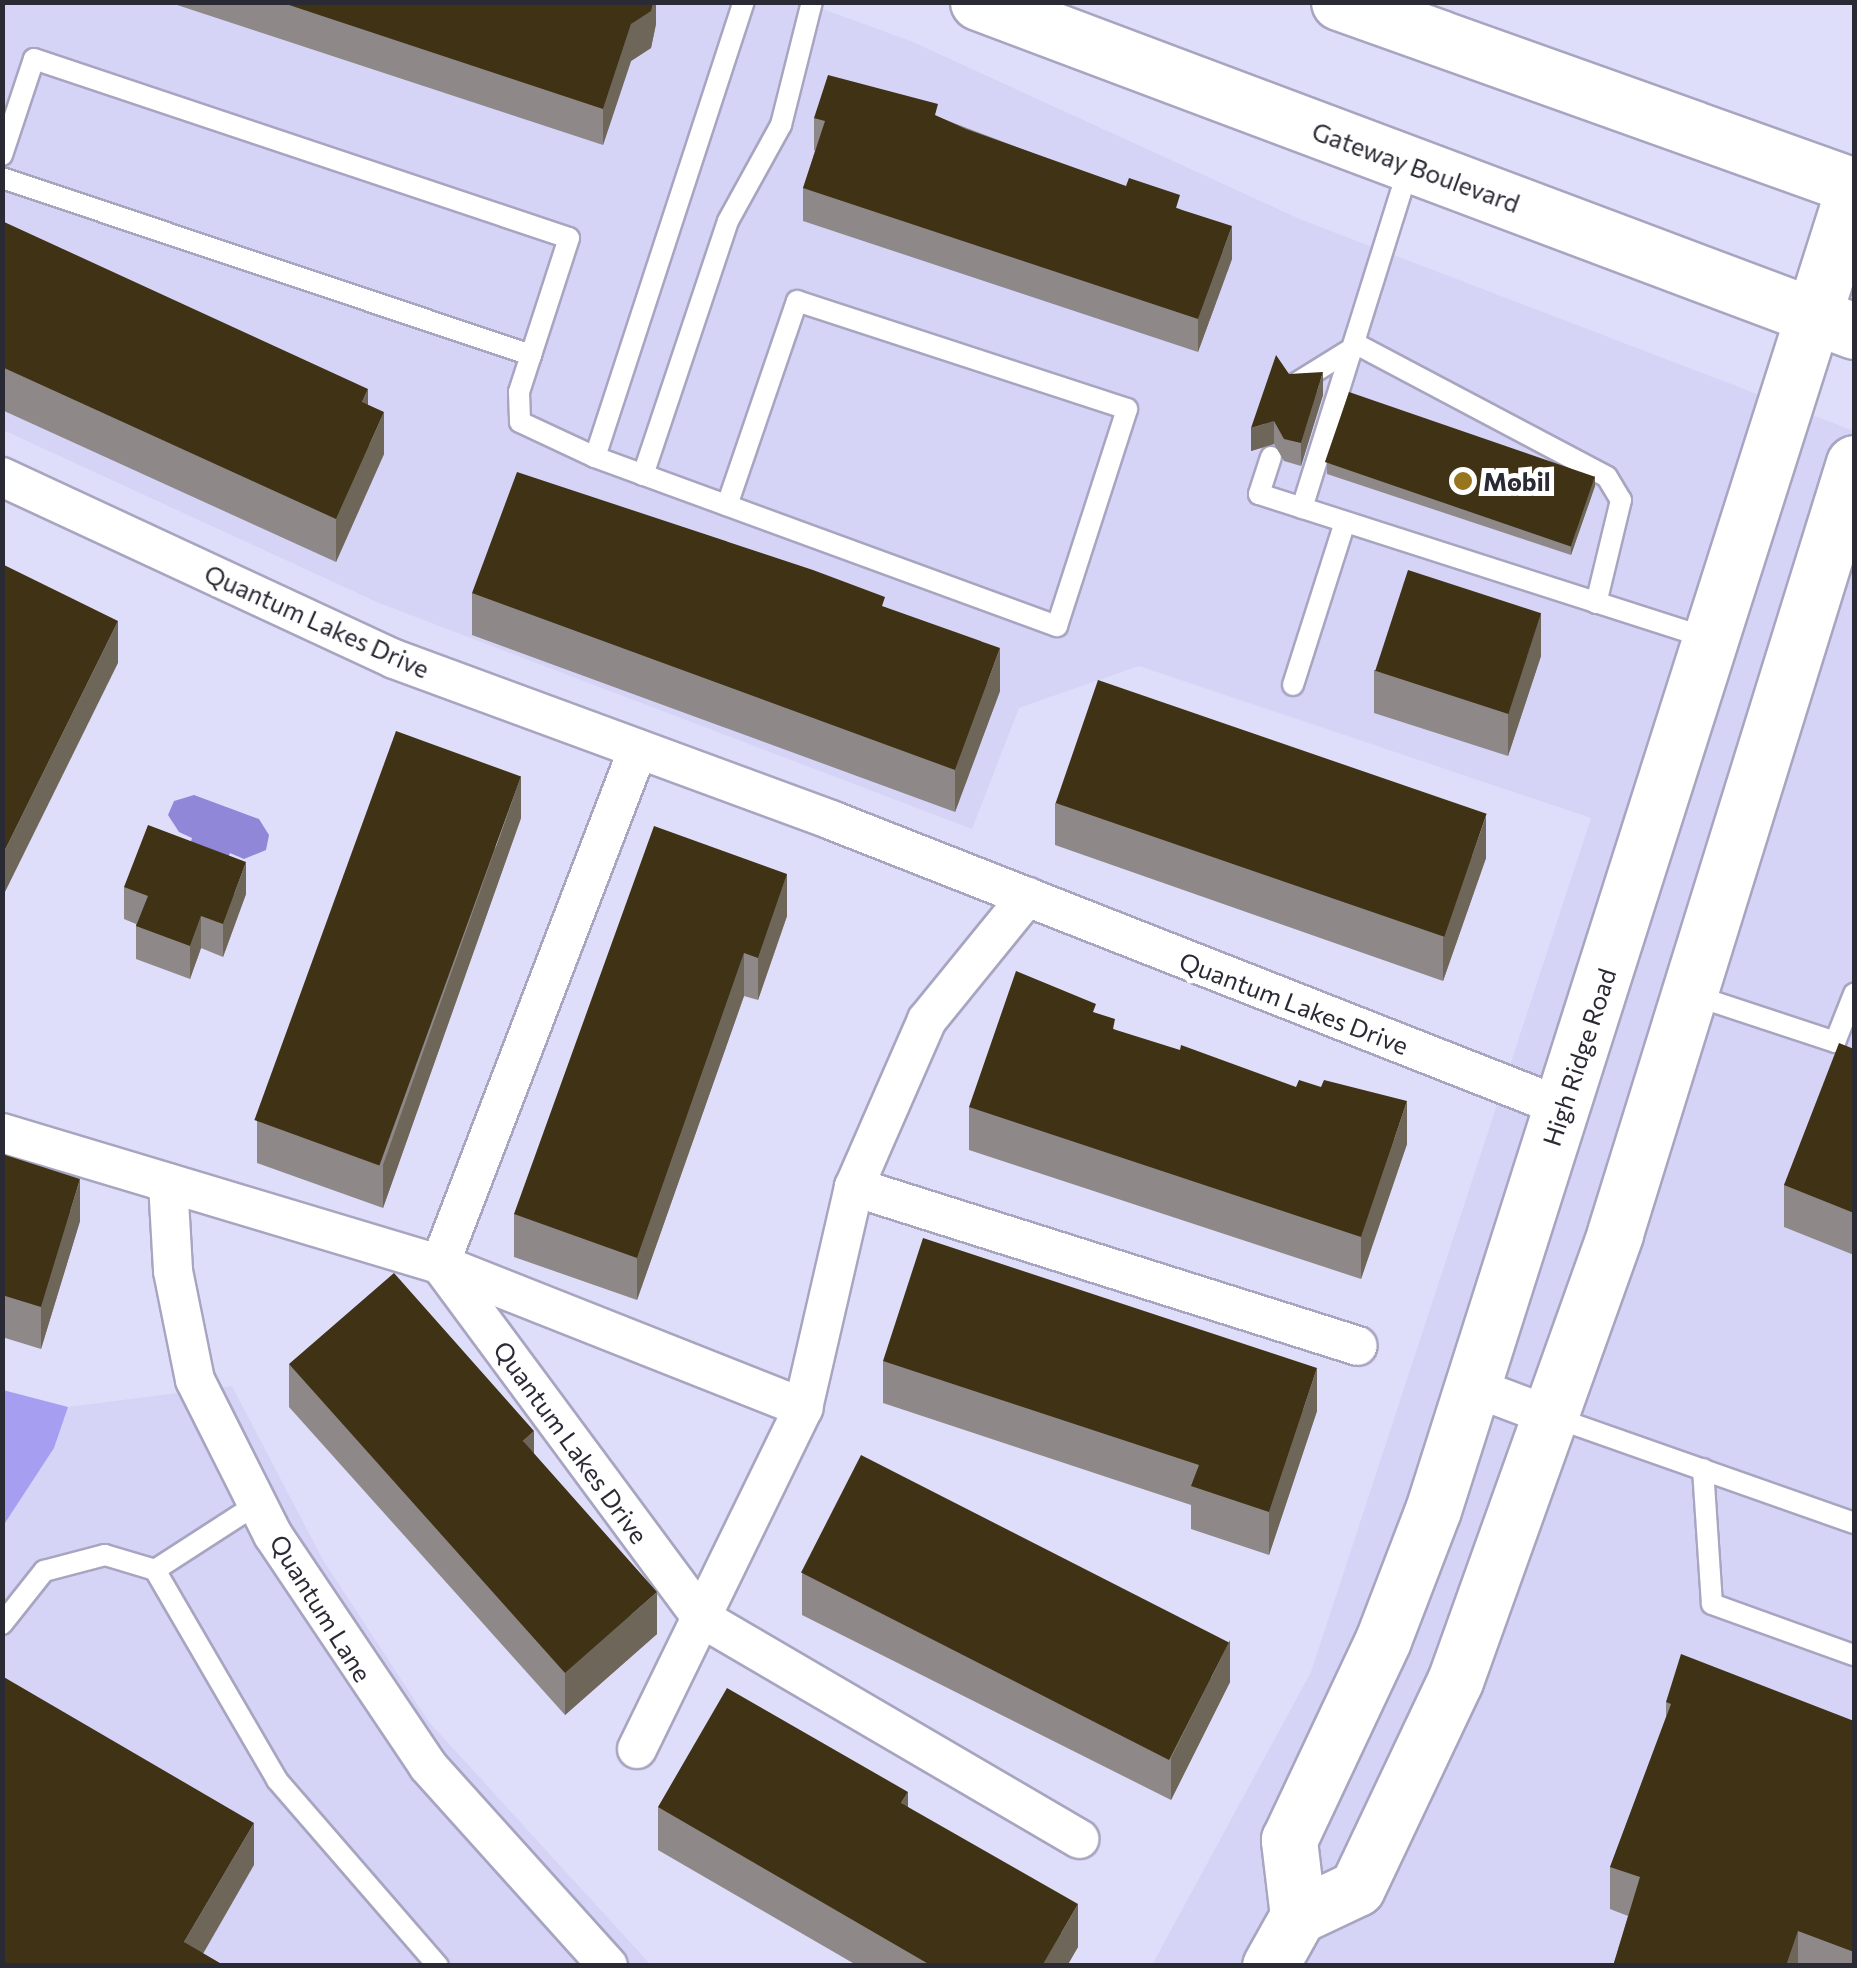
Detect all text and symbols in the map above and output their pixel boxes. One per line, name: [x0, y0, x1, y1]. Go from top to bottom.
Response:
street label: Gateway Boulevard: [1308, 116, 1524, 218]
place label: Mobil: [1483, 466, 1550, 496]
marker: Mobil: [1452, 470, 1474, 492]
street label: Quantum Lakes Drive: [200, 558, 434, 684]
street label: Quantum Lakes Drive: [1175, 946, 1413, 1060]
street label: High Ridge Road: [1536, 964, 1622, 1150]
street label: Quantum Lakes Drive: [488, 1335, 654, 1549]
street label: Quantum Lane: [264, 1529, 378, 1687]

